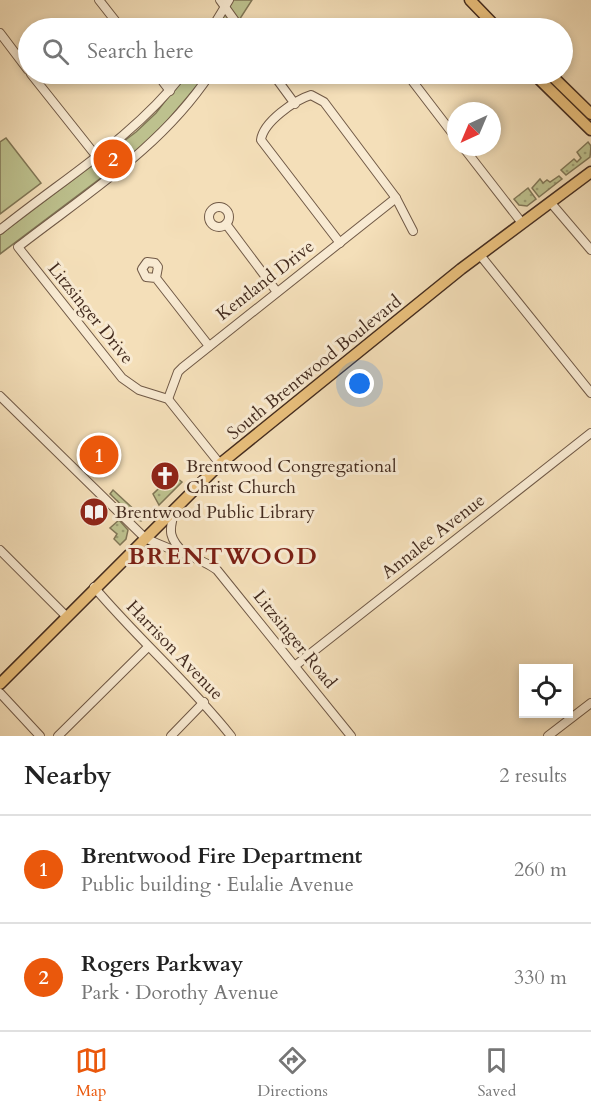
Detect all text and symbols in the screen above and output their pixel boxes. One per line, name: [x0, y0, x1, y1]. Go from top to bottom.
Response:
search box: [18, 18, 573, 84]
icon: search: [39, 35, 72, 68]
text: Search here: [87, 36, 194, 66]
north arrow: [447, 102, 501, 156]
pin: 2: [94, 136, 132, 182]
street label: Kentland Drive: [211, 234, 320, 327]
street label: Litzsinger Drive: [42, 257, 139, 369]
street label: South Brentwood Boulevard: [222, 289, 407, 446]
your location: [345, 369, 374, 398]
pin: 1: [80, 432, 118, 478]
place label: Brentwood Congregational Christ Church: [186, 454, 397, 500]
church icon: Brentwood Congregational Christ Church: [149, 460, 181, 492]
street label: Annalee Avenue: [376, 488, 490, 585]
library icon: Brentwood Public Library: [78, 496, 110, 528]
place label: Brentwood Public Library: [115, 500, 316, 525]
district label: BRENTWOOD: [128, 540, 318, 573]
street label: Litzsinger Road: [247, 585, 342, 694]
street label: Harrison Avenue: [120, 595, 229, 706]
map controls: [519, 664, 573, 718]
button: locate: [519, 664, 573, 718]
text: Nearby: [24, 758, 112, 793]
text: 2 results: [499, 762, 567, 789]
text: Brentwood Fire Department: [81, 841, 362, 871]
text: 1: [38, 856, 49, 883]
text: 260 m: [514, 856, 567, 883]
text: Public building · Eulalie Avenue: [81, 871, 354, 898]
text: Rogers Parkway: [81, 949, 243, 979]
text: 2: [38, 964, 49, 991]
text: 330 m: [514, 964, 567, 991]
text: Park · Dorothy Avenue: [81, 979, 279, 1006]
tab: Map: [75, 1044, 108, 1102]
tab: Directions: [257, 1044, 328, 1102]
tab: Saved: [477, 1044, 516, 1102]

